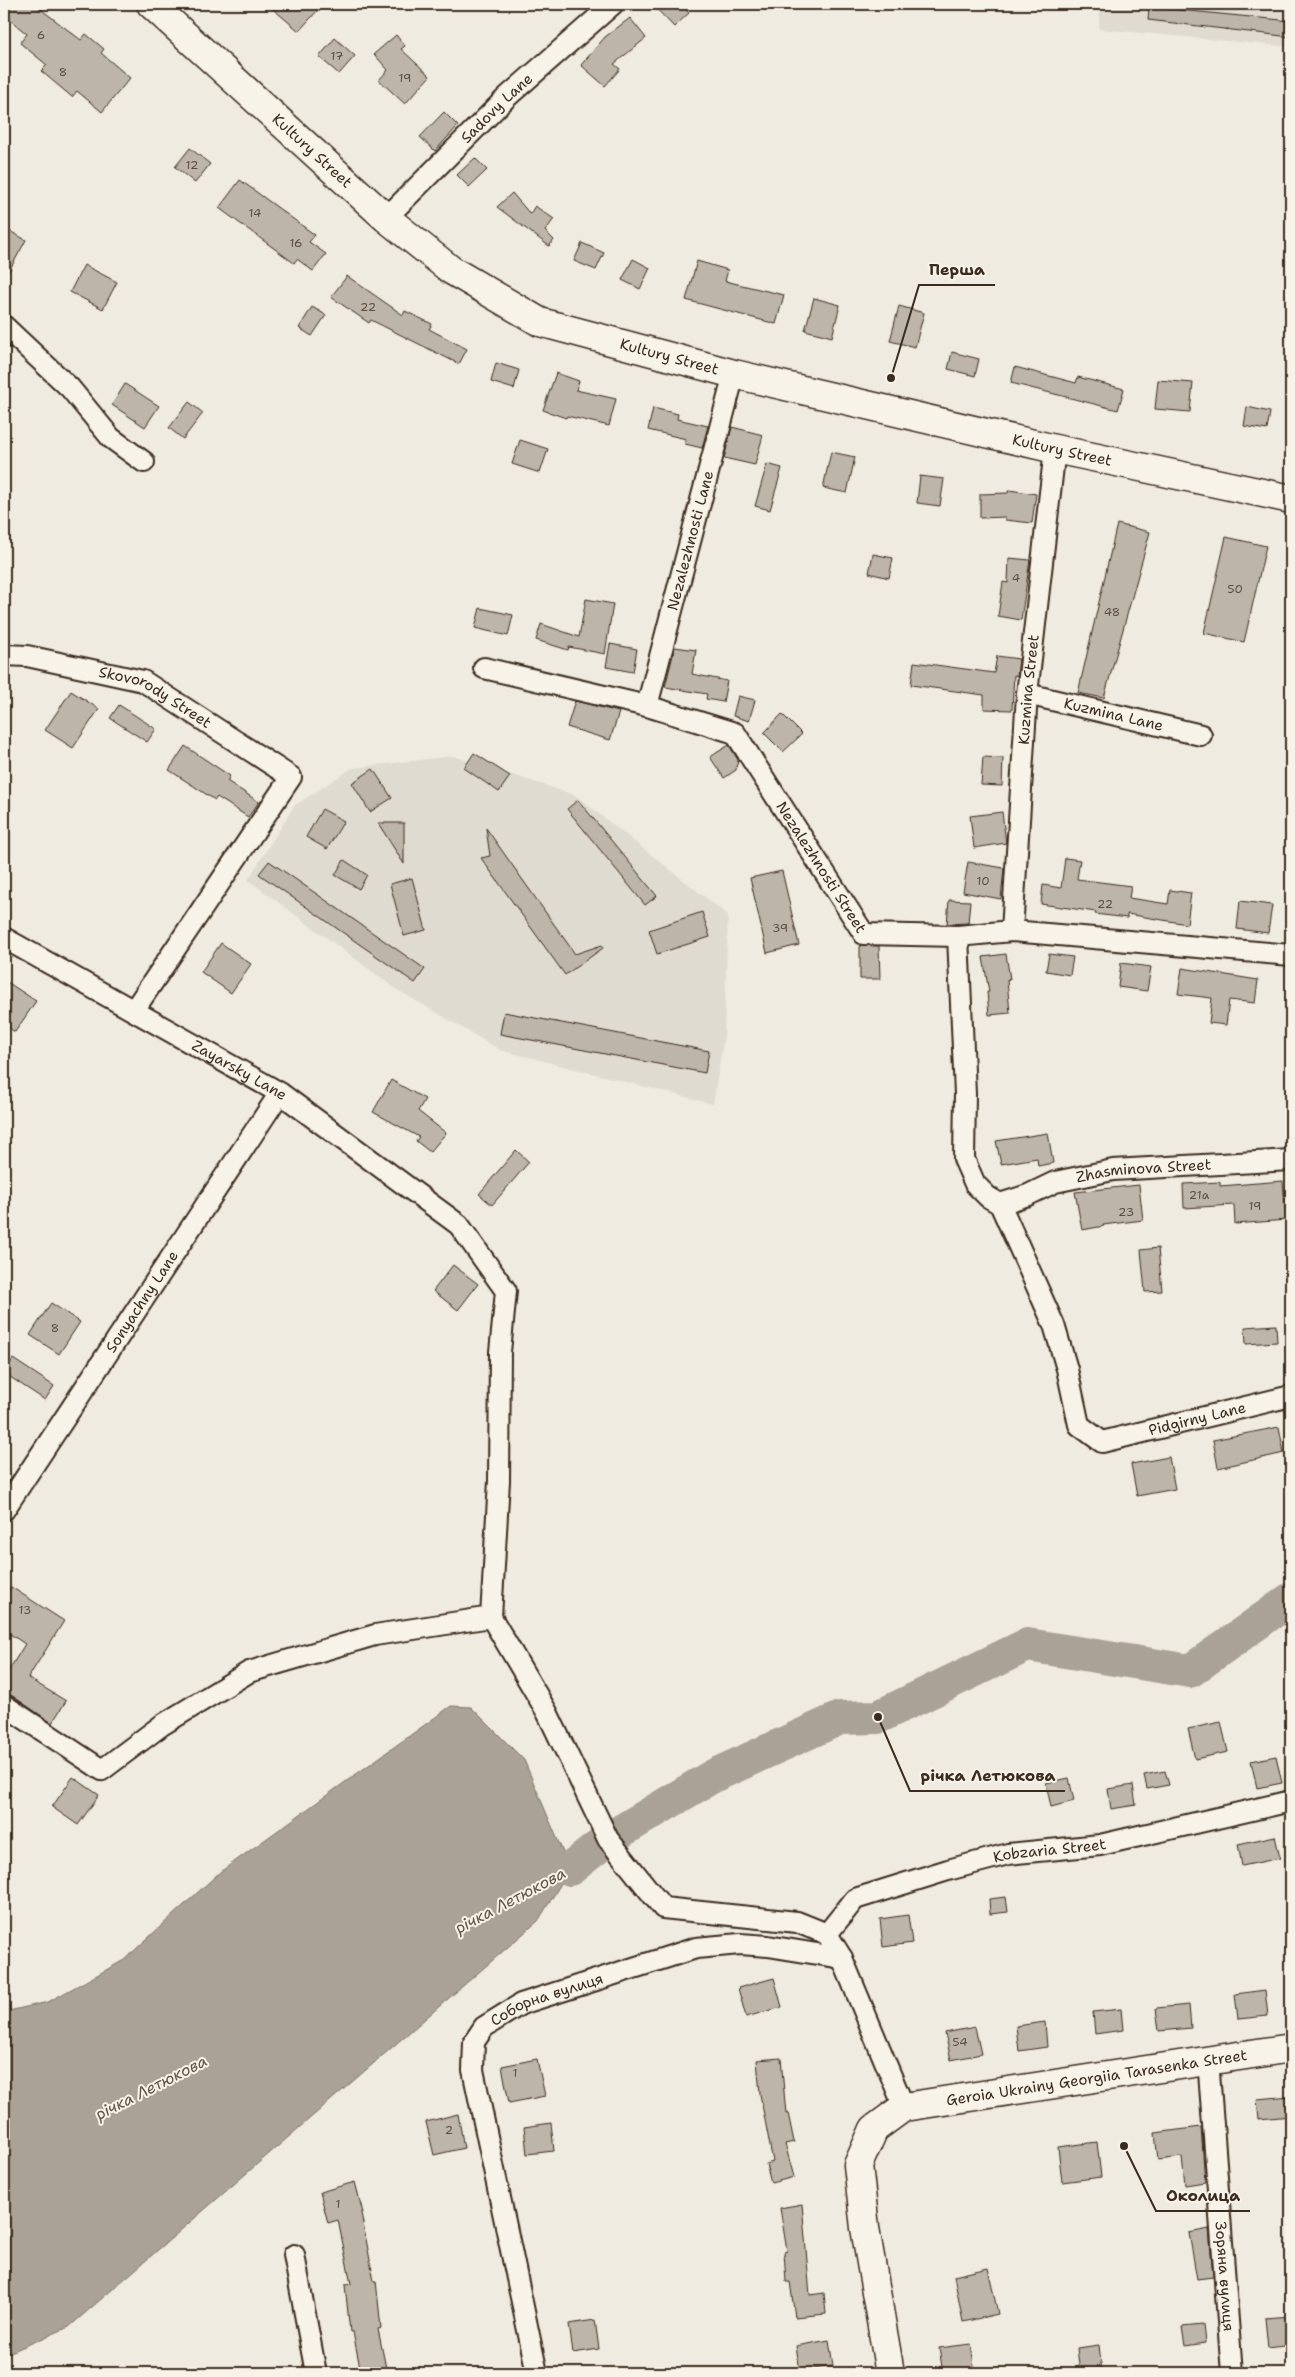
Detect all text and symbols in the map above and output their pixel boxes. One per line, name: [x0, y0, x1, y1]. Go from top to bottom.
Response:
house number: 6: [37, 27, 45, 43]
house number: 17: [331, 48, 343, 64]
house number: 8: [59, 64, 67, 80]
street label: Sadovy Lane: [457, 69, 537, 147]
house number: 19: [399, 70, 411, 86]
street label: Kultury Street: [268, 109, 356, 192]
house number: 12: [186, 157, 198, 173]
house number: 14: [249, 205, 261, 221]
house number: 16: [289, 235, 303, 251]
callout: Перша: [919, 254, 995, 285]
text: Перша: [929, 259, 985, 280]
house number: 22: [360, 299, 376, 315]
street label: Kultury Street: [618, 334, 721, 379]
street label: Kultury Street: [1010, 429, 1114, 471]
street label: Nezalezhnosti Lane: [662, 469, 718, 613]
house number: 4: [1012, 570, 1020, 586]
house number: 50: [1227, 581, 1243, 597]
house number: 48: [1104, 604, 1120, 620]
street label: Kuzmina Street: [1014, 633, 1044, 745]
street label: Skovorody Street: [97, 662, 215, 733]
street label: Kuzmina Lane: [1062, 693, 1165, 736]
street label: Nezalezhnosti Street: [771, 798, 871, 937]
house number: 10: [976, 873, 990, 889]
house number: 22: [1097, 896, 1113, 912]
house number: 39: [772, 920, 788, 936]
street label: Zayarsky Lane: [188, 1035, 291, 1105]
street label: Zhasminova Street: [1074, 1154, 1212, 1187]
house number: 21а: [1189, 1187, 1210, 1203]
house number: 19: [1249, 1198, 1261, 1214]
house number: 23: [1118, 1204, 1134, 1220]
street label: Sonyachny Lane: [101, 1247, 183, 1356]
house number: 8: [51, 1320, 59, 1336]
street label: Pidgirny Lane: [1146, 1397, 1248, 1440]
house number: 13: [19, 1602, 31, 1618]
callout: річка Летюкова: [910, 1760, 1065, 1791]
text: річка Летюкова: [921, 1765, 1055, 1786]
street label: Kobzaria Street: [991, 1834, 1108, 1868]
water label: річка Летюкова: [450, 1862, 569, 1939]
street label: Соборна вулиця: [487, 1968, 606, 2031]
house number: 54: [952, 2034, 968, 2050]
street label: Geroia Ukrainy Georgiia Tarasenka Street: [945, 2045, 1249, 2110]
water label: річка Летюкова: [91, 2050, 211, 2125]
house number: 1: [512, 2065, 518, 2081]
house number: 2: [445, 2122, 453, 2138]
callout: Околица: [1156, 2180, 1250, 2211]
text: Околица: [1166, 2185, 1240, 2206]
house number: 1: [335, 2196, 341, 2212]
street label: Зоряна вулиця: [1210, 2221, 1239, 2332]

